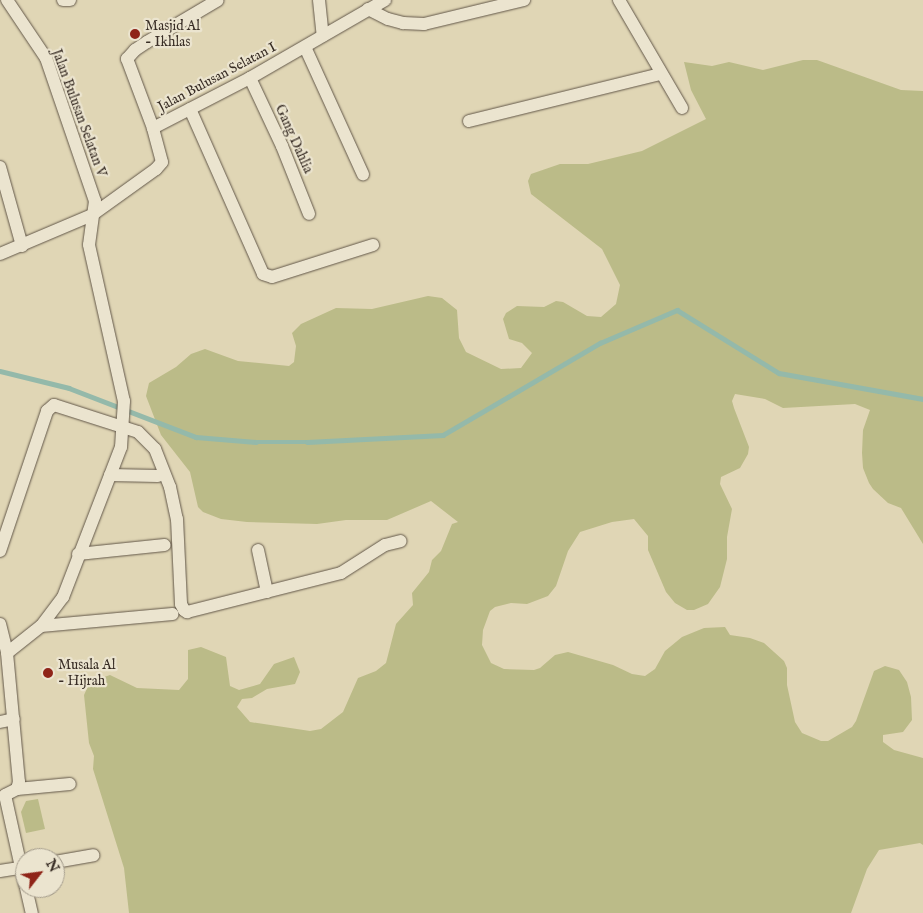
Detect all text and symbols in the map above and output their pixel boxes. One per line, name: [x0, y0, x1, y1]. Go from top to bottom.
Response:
place label: Masjid Al - Ikhlas: [145, 18, 200, 50]
marker: Masjid Al - Ikhlas: [129, 28, 141, 40]
street label: Jalan Bulusan Selatan I: [155, 39, 279, 115]
street label: Jalan Bulusan Selatan V: [48, 47, 110, 179]
street label: Gang Dahlia: [271, 102, 317, 176]
place label: Musala Al - Hijrah: [58, 657, 115, 690]
marker: Musala Al - Hijrah: [42, 667, 54, 679]
north arrow: [15, 848, 65, 898]
text: N: [41, 856, 63, 876]

